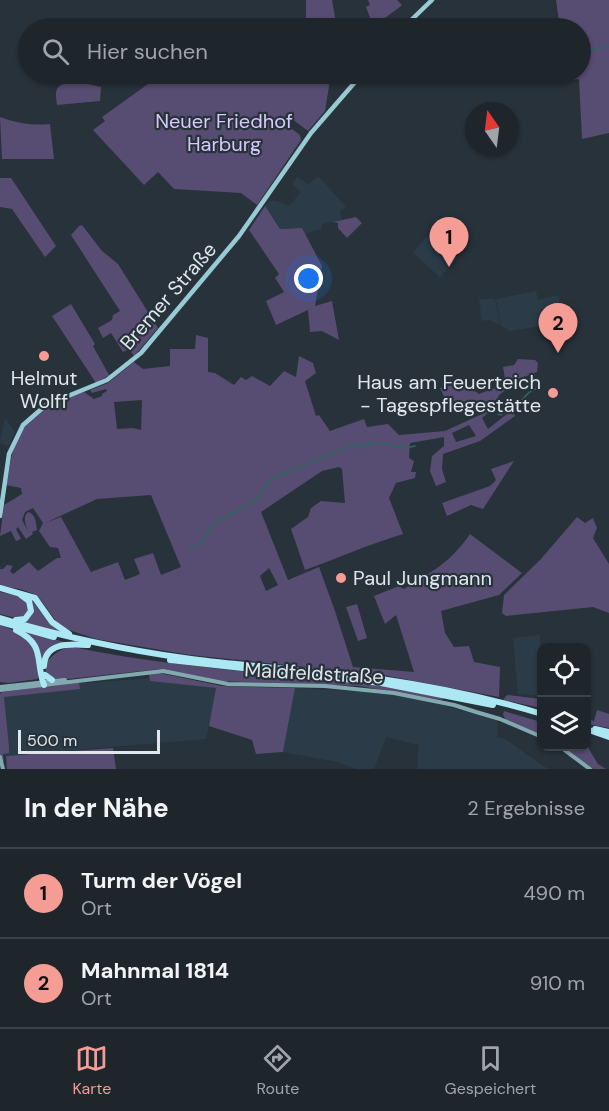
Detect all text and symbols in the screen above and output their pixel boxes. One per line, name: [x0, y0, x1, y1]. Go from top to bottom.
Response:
search box: [18, 18, 591, 84]
icon: search: [39, 35, 72, 68]
text: Hier suchen: [87, 37, 208, 66]
north arrow: [465, 102, 519, 156]
park label: Neuer Friedhof Harburg: [155, 108, 293, 157]
pin: 1: [430, 218, 468, 267]
street label: Bremer Straße: [114, 237, 222, 355]
your location: [294, 264, 323, 293]
pin: 2: [538, 304, 578, 353]
marker: Helmut Wolff: [37, 349, 51, 363]
place label: Helmut Wolff: [11, 365, 77, 414]
place label: Haus am Feuerteich - Tagespflegestätte: [357, 369, 541, 418]
marker: Haus am Feuerteich - Tagespflegestätte: [546, 386, 560, 400]
place label: Paul Jungmann: [353, 565, 492, 591]
marker: Paul Jungmann: [334, 571, 348, 585]
map controls: [537, 643, 591, 751]
button: locate: [537, 643, 591, 697]
street label: Maldfeldstraße: [244, 656, 384, 690]
button: layers: [537, 697, 591, 751]
scale bar: [18, 727, 160, 754]
text: 500 m: [27, 730, 77, 751]
text: In der Nähe: [24, 791, 169, 825]
text: 2 Ergebnisse: [467, 795, 585, 821]
text: Turm der Vögel: [81, 866, 242, 895]
text: 1: [40, 880, 47, 906]
text: 490 m: [523, 880, 585, 906]
text: Ort: [81, 895, 112, 921]
text: Mahnmal 1814: [81, 956, 229, 985]
text: 2: [38, 970, 49, 996]
text: 910 m: [530, 970, 585, 996]
text: Ort: [81, 985, 112, 1011]
tab: Karte: [73, 1042, 111, 1099]
tab: Route: [257, 1042, 299, 1099]
tab: Gespeichert: [445, 1042, 536, 1099]

